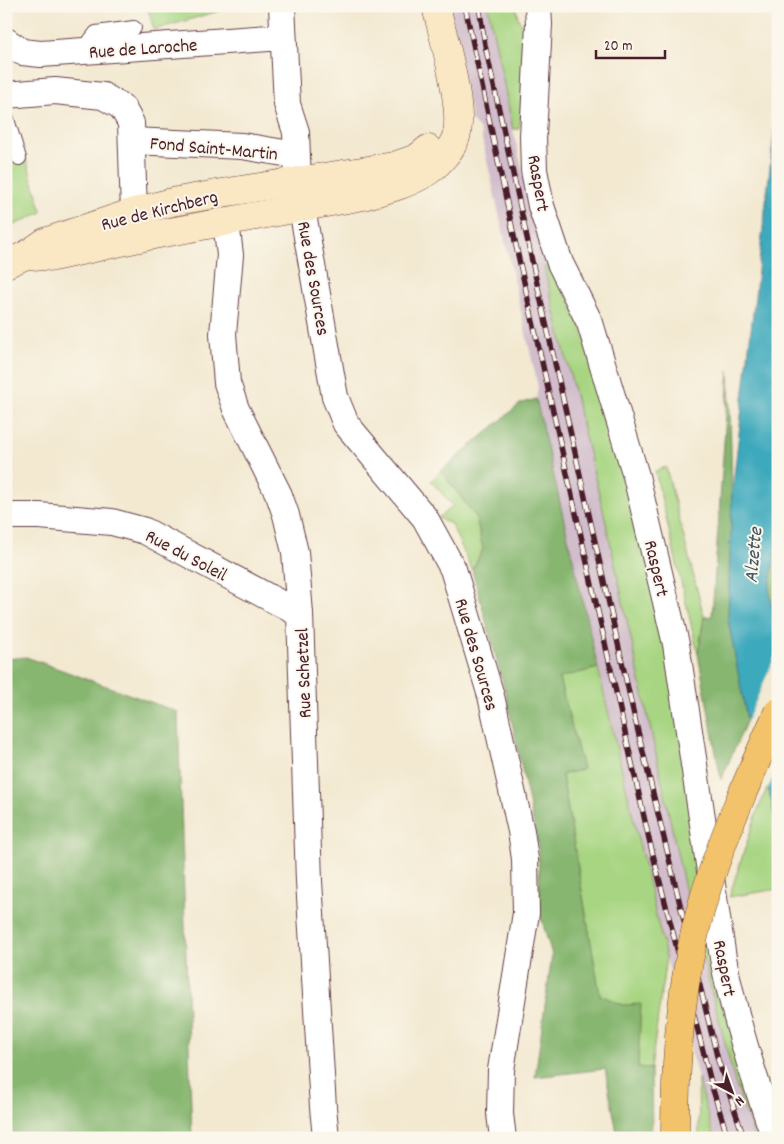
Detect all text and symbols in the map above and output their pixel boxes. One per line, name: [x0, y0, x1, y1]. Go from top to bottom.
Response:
scale bar: [596, 28, 665, 60]
street label: Rue de Laroche: [88, 33, 198, 68]
text: 20 m: [604, 36, 632, 58]
street label: Fond Saint-Martin: [149, 131, 279, 170]
street label: Raspert: [518, 153, 555, 214]
street label: Rue de Kirchberg: [99, 185, 221, 240]
street label: Rue des Sources: [288, 219, 335, 338]
street label: Rue du Soleil: [140, 524, 232, 590]
water label: Alzette: [739, 525, 771, 584]
street label: Raspert: [635, 538, 674, 600]
street label: Rue des Sources: [446, 596, 504, 714]
street label: Rue Schetzel: [290, 627, 321, 719]
street label: Raspert: [704, 938, 741, 999]
north arrow: [706, 1066, 756, 1116]
text: N: [730, 1090, 748, 1110]

